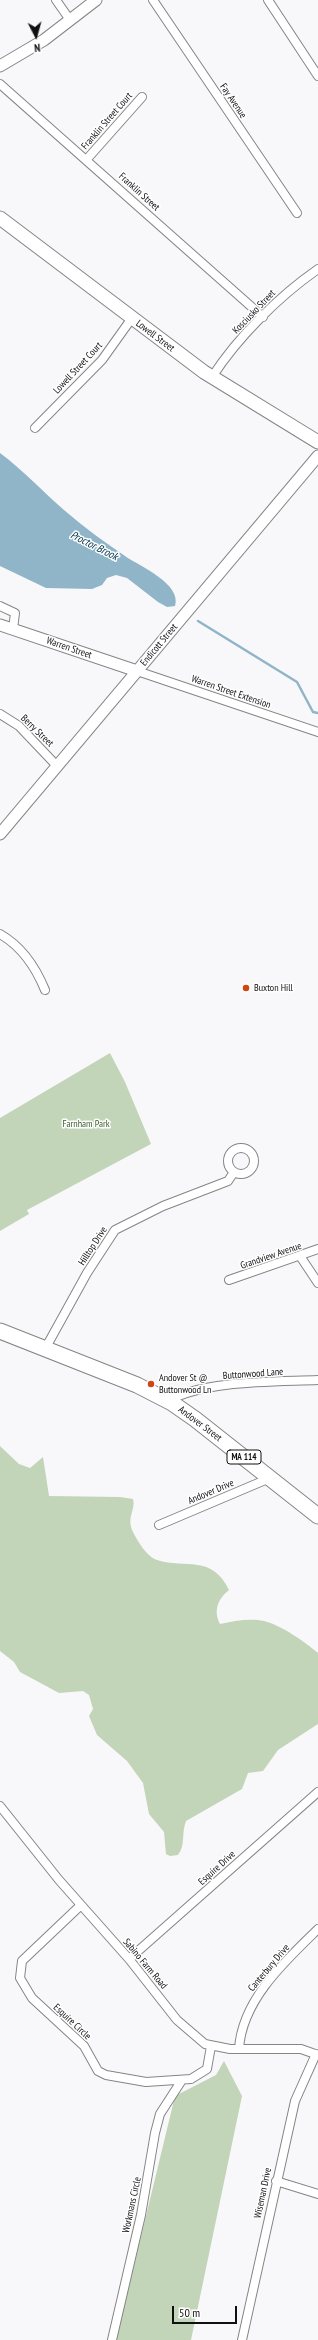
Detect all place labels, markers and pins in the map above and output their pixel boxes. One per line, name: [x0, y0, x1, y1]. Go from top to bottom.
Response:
place label: Buxton Hill: [254, 982, 293, 994]
marker: Buxton Hill: [241, 983, 251, 993]
place label: Andover St @ Buttonwood Ln: [159, 1372, 211, 1396]
marker: Andover St @ Buttonwood Ln: [146, 1379, 156, 1389]

